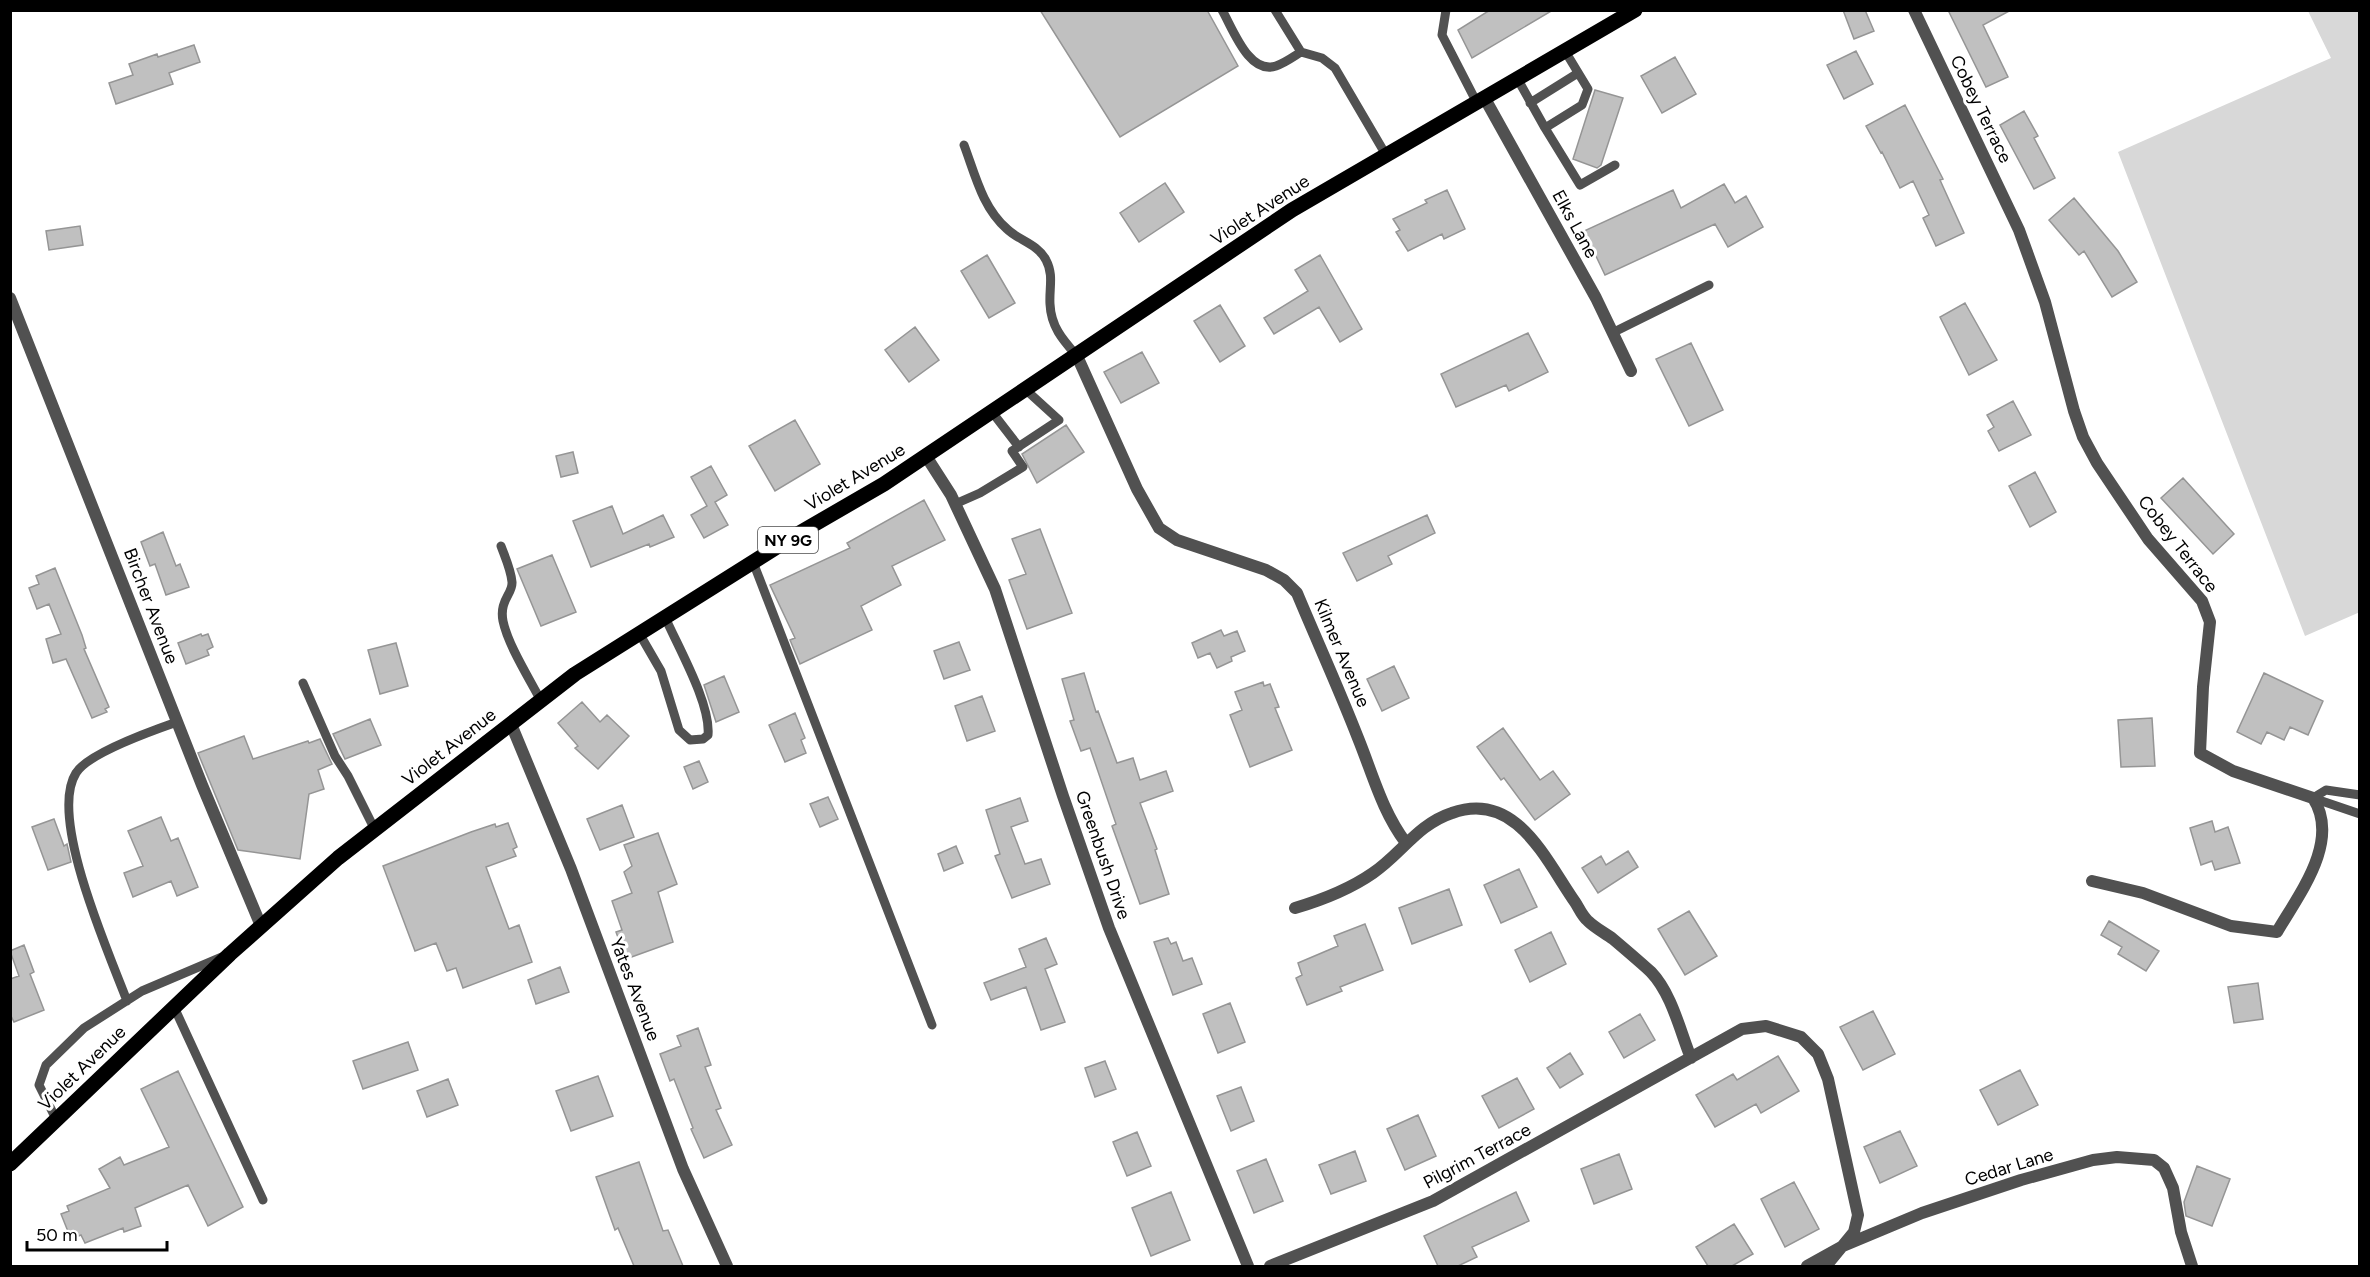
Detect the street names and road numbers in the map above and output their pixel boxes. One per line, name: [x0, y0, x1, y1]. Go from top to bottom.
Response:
street label: Cobey Terrace: [1945, 52, 2017, 167]
street label: Violet Avenue: [1207, 170, 1314, 250]
street label: Elks Lane: [1547, 186, 1603, 262]
street label: Violet Avenue: [801, 438, 909, 516]
street label: Cobey Terrace: [2133, 491, 2223, 597]
road number: NY 9G: [758, 527, 818, 553]
street label: Bircher Avenue: [119, 545, 183, 667]
street label: Kilmer Avenue: [1309, 595, 1375, 711]
street label: Violet Avenue: [398, 703, 500, 790]
street label: Greenbush Drive: [1071, 788, 1135, 922]
street label: Yates Avenue: [605, 934, 665, 1044]
street label: Violet Avenue: [34, 1021, 130, 1115]
street label: Pilgrim Terrace: [1419, 1118, 1535, 1194]
street label: Cedar Lane: [1962, 1143, 2056, 1191]

